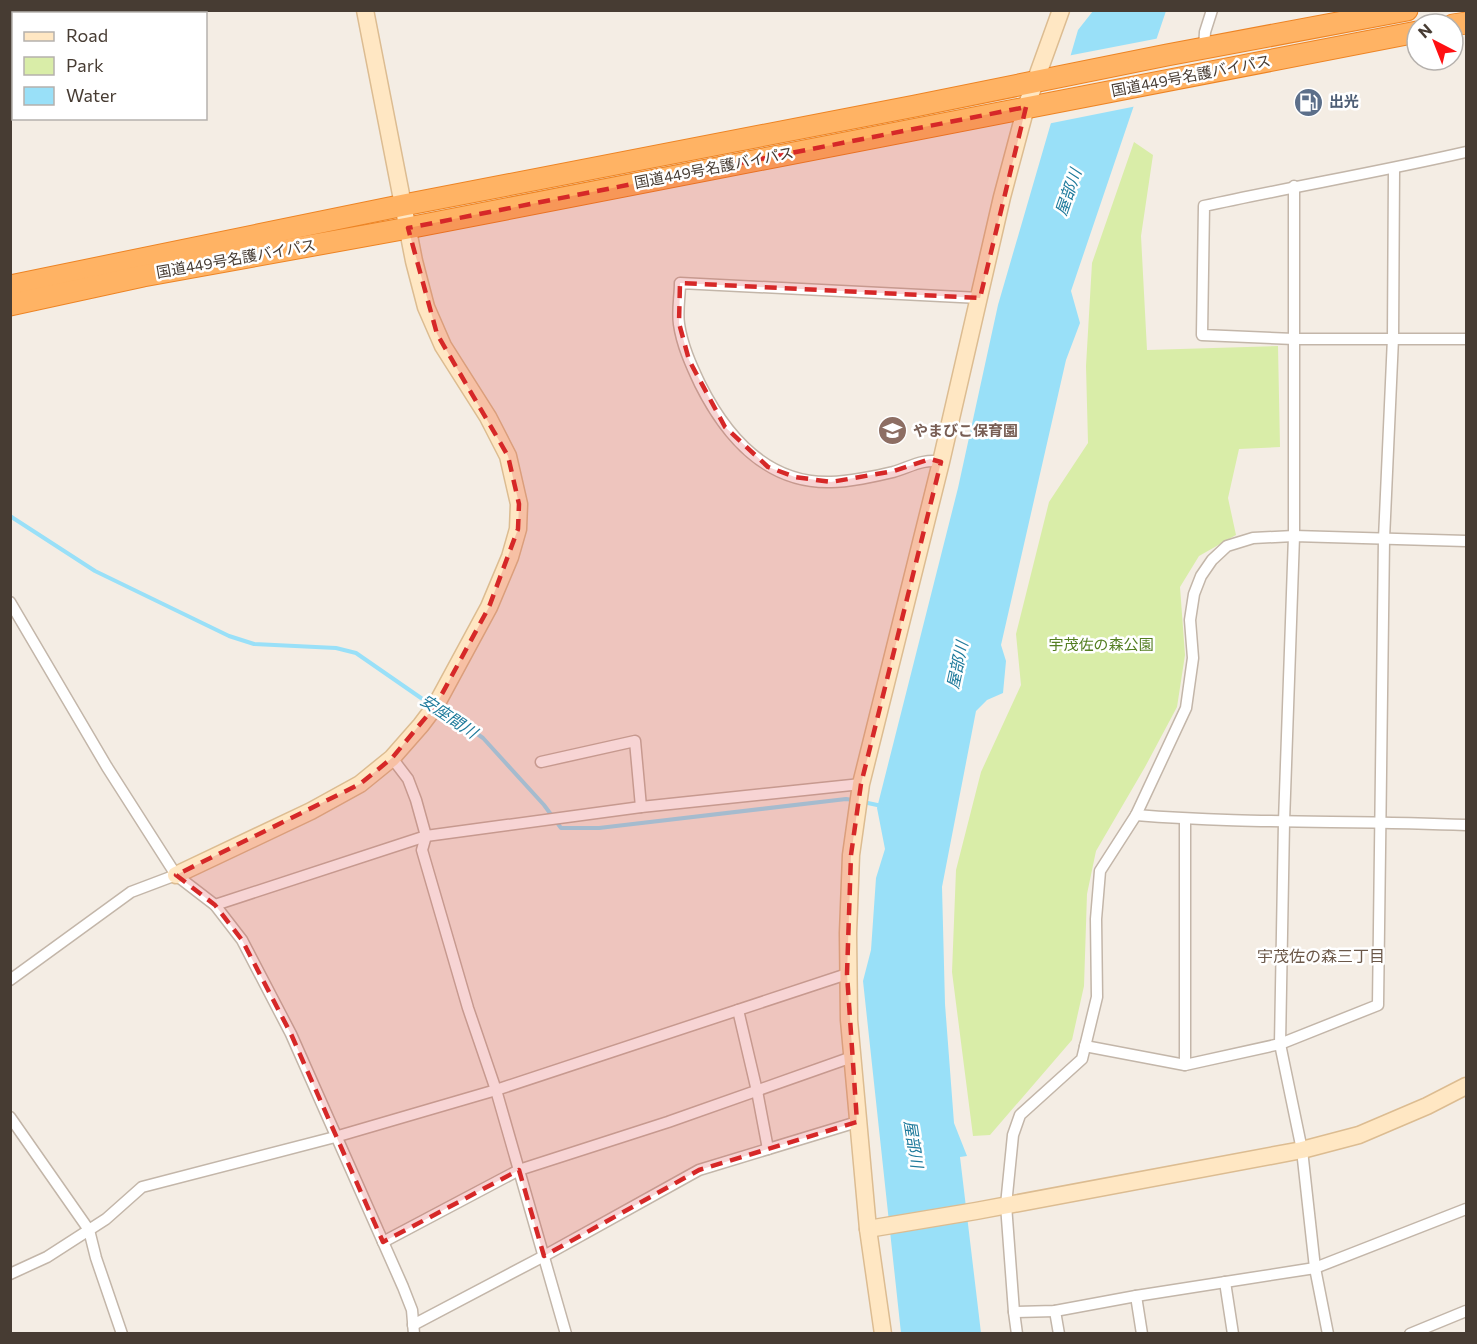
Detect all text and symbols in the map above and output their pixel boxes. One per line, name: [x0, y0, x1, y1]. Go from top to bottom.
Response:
legend: [12, 12, 207, 120]
north arrow: [1405, 12, 1465, 72]
text: N: [1414, 19, 1435, 42]
text: Road: [66, 24, 108, 46]
street label: 国道449号名護バイパス: [1110, 51, 1272, 99]
text: Park: [66, 54, 104, 76]
text: Water: [66, 84, 117, 106]
fuel station icon: 出光: [1292, 86, 1324, 118]
place label: 出光: [1329, 92, 1359, 110]
street label: 国道449号名護バイパス: [633, 143, 795, 191]
water label: 屋部川: [1051, 164, 1085, 218]
street label: 国道449号名護バイパス: [155, 235, 317, 281]
school or university icon: やまびこ保育園: [876, 415, 908, 447]
place label: やまびこ保育園: [913, 421, 1018, 439]
park label: 宇茂佐の森公園: [1048, 635, 1154, 653]
water label: 屋部川: [942, 637, 971, 690]
water label: 安座間川: [417, 690, 483, 742]
district label: 宇茂佐の森三丁目: [1257, 946, 1385, 965]
water label: 屋部川: [901, 1119, 928, 1171]

